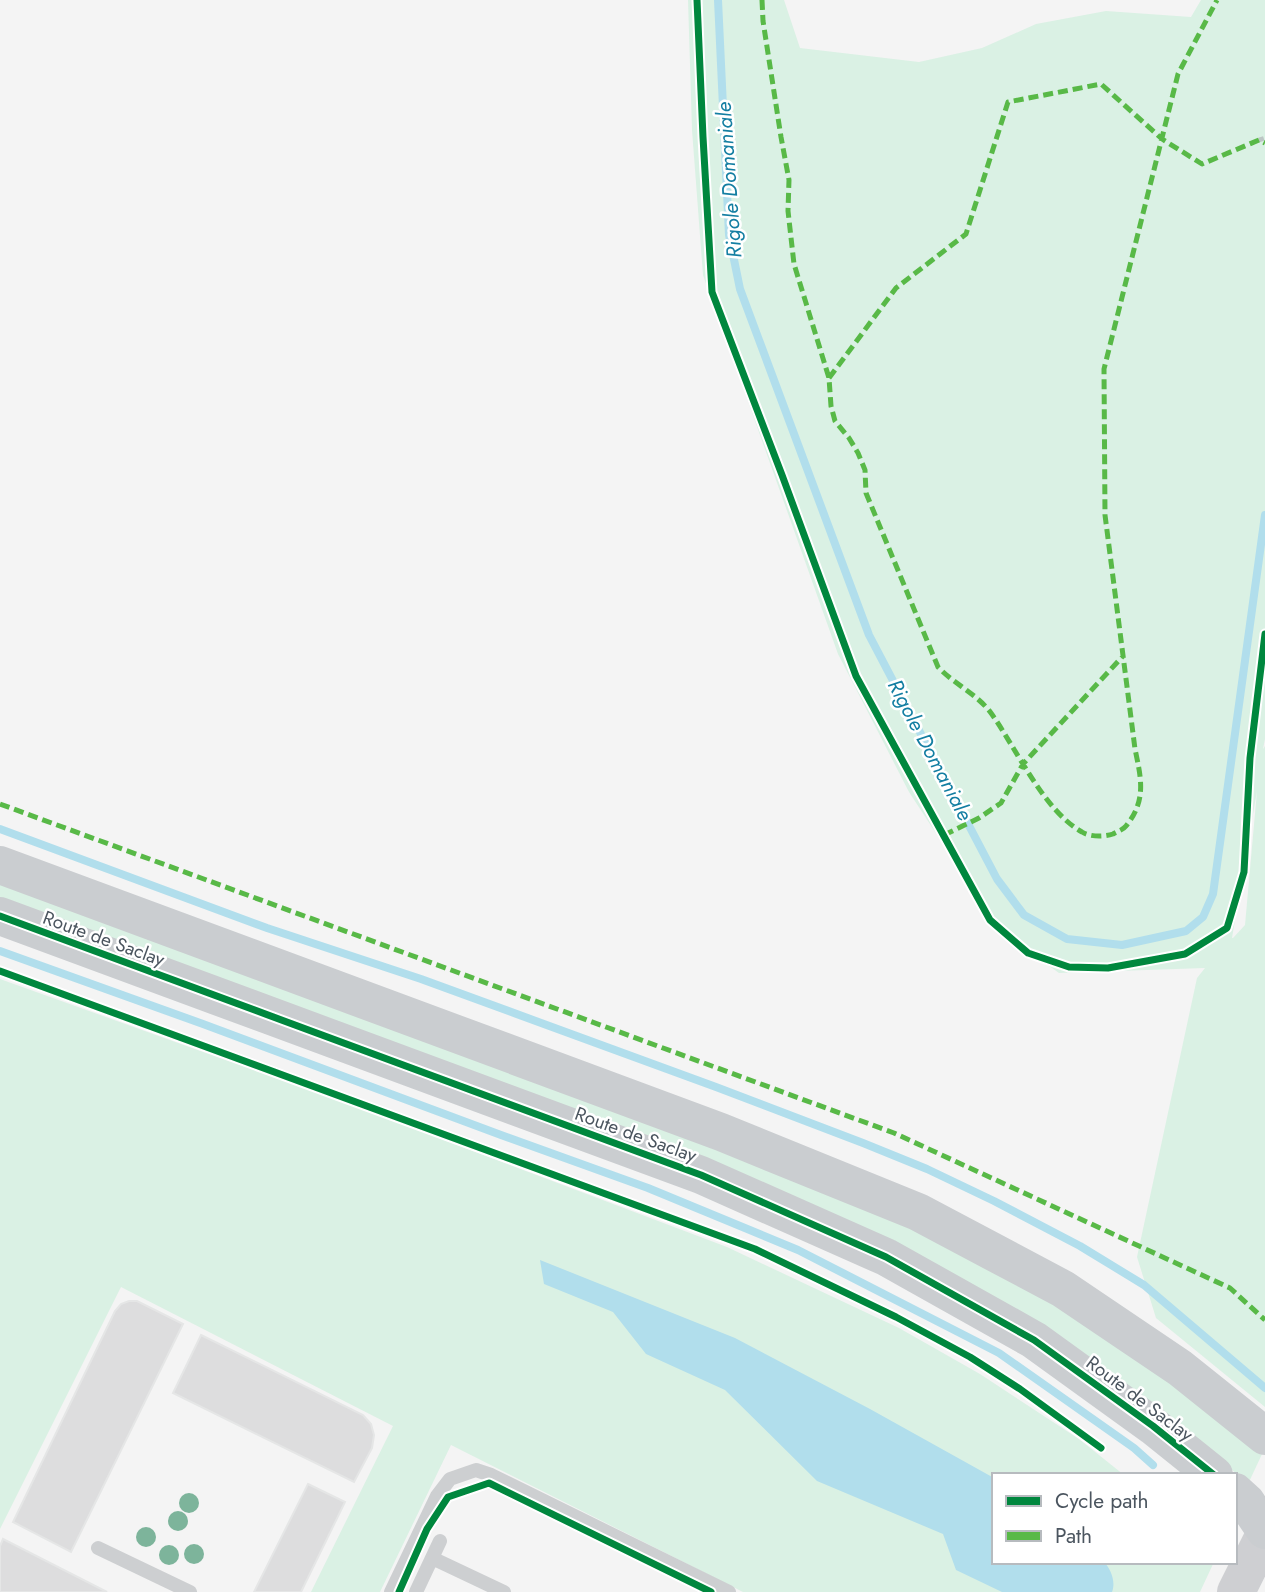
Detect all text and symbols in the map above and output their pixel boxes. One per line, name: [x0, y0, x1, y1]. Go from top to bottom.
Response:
water label: Rigole Domaniale: [709, 101, 749, 259]
water label: Rigole Domaniale: [880, 674, 980, 826]
street label: Route de Saclay: [39, 904, 169, 973]
street label: Route de Saclay: [571, 1100, 701, 1169]
street label: Route de Saclay: [1081, 1349, 1199, 1448]
legend: [992, 1473, 1237, 1564]
text: Cycle path: [1055, 1486, 1148, 1516]
text: Path: [1055, 1521, 1092, 1551]

